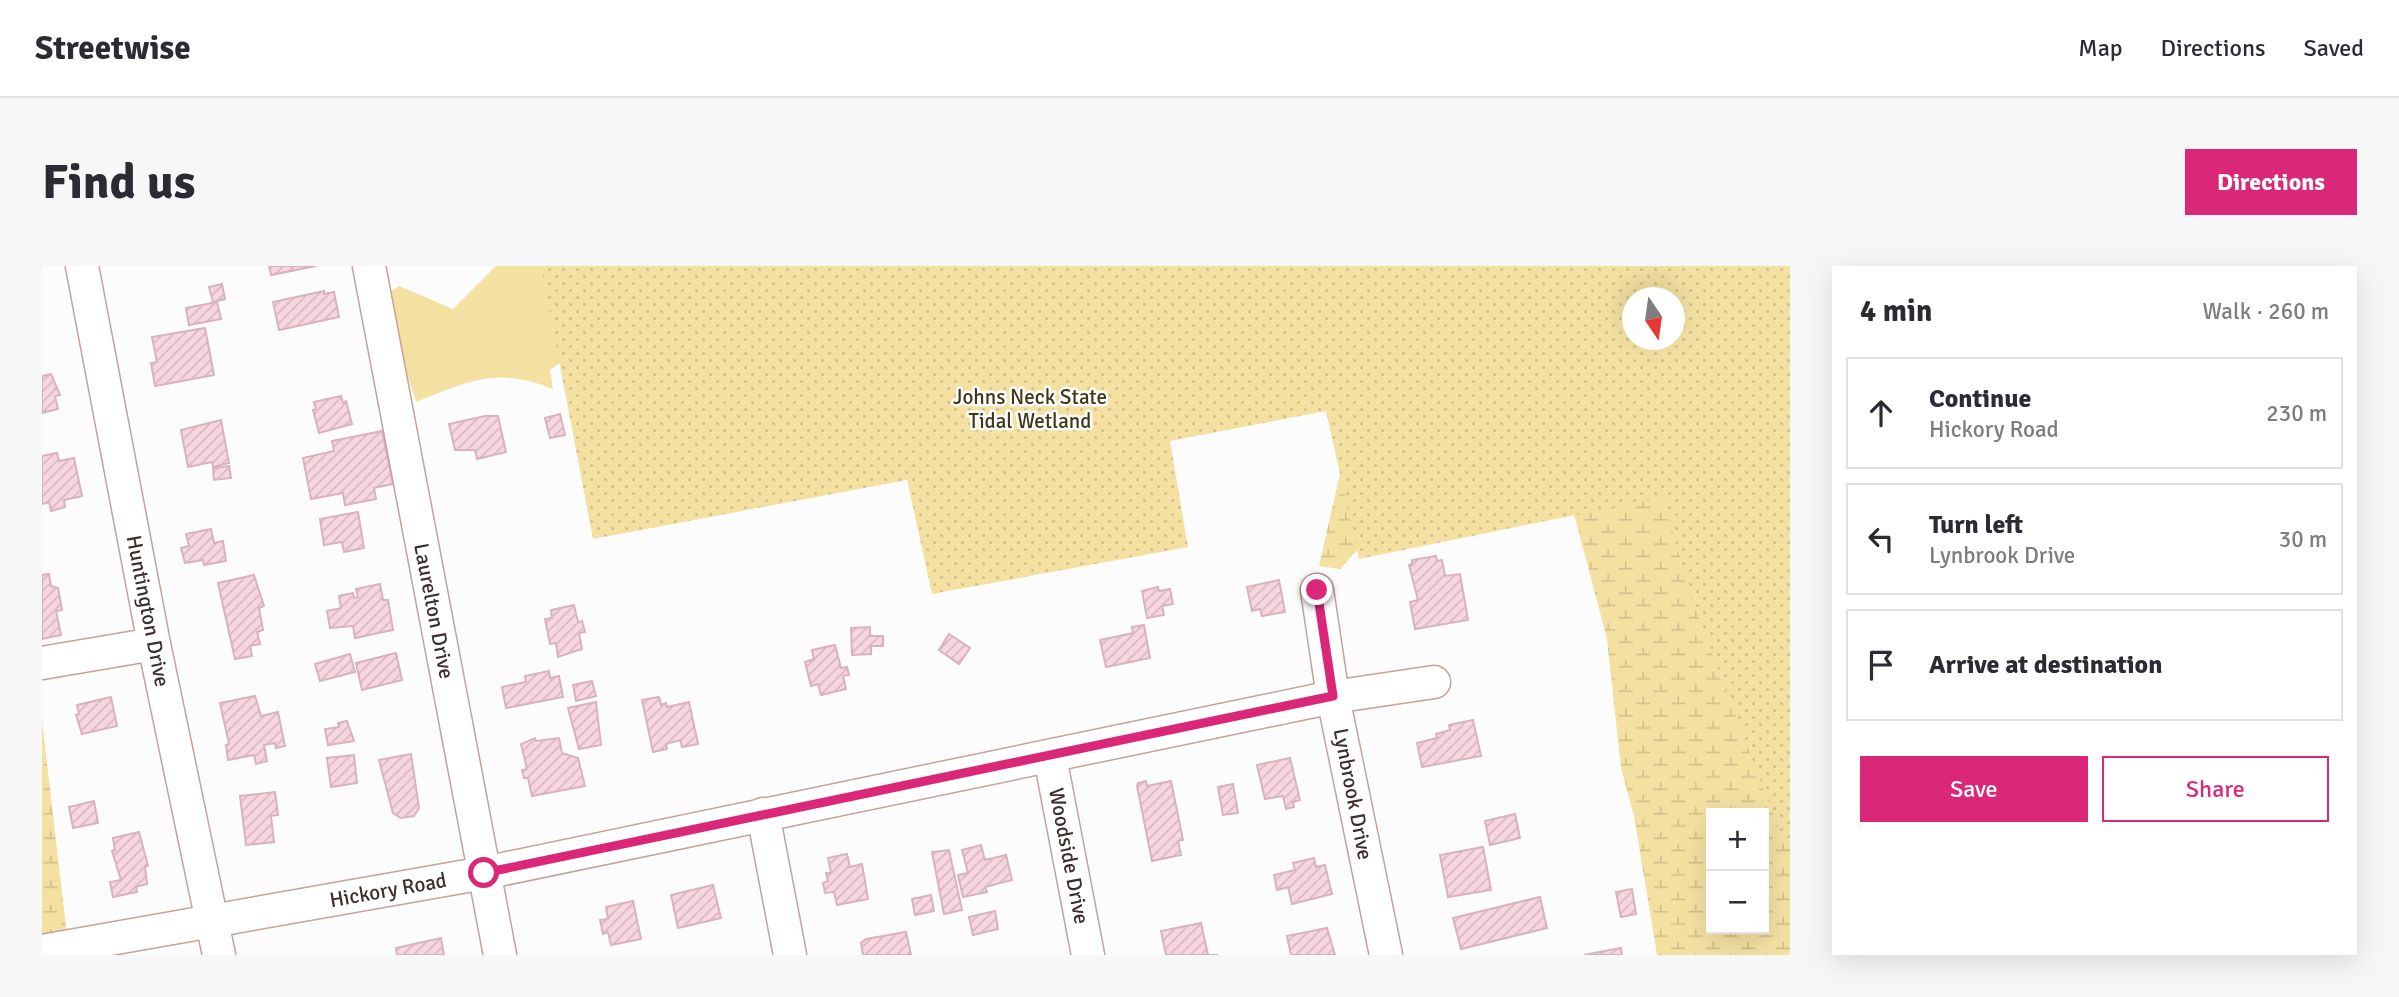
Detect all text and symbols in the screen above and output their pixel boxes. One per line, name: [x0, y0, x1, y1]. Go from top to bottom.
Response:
text: Streetwise: [35, 28, 191, 69]
text: Map: [2078, 33, 2123, 63]
text: Directions: [2161, 33, 2266, 63]
text: Saved: [2304, 33, 2364, 63]
button: Directions: [2185, 149, 2357, 215]
text: Find us: [42, 152, 195, 212]
north arrow: [1622, 287, 1685, 350]
text: 4 min: [1860, 293, 1932, 330]
text: Walk · 260 m: [2203, 297, 2329, 326]
text: Continue: [1929, 383, 2031, 415]
park label: Johns Neck State Tidal Wetland: [953, 384, 1107, 434]
icon: ahead: [1862, 394, 1900, 432]
text: 230 m: [2266, 399, 2327, 428]
text: Hickory Road: [1929, 415, 2059, 444]
text: Turn left: [1929, 509, 2023, 541]
icon: left: [1862, 520, 1900, 558]
text: 30 m: [2279, 525, 2327, 554]
street label: Huntington Drive: [121, 533, 175, 689]
street label: Laurelton Drive: [408, 541, 460, 681]
text: Lynbrook Drive: [1929, 541, 2075, 570]
route end: [1301, 574, 1332, 605]
icon: arrive: [1862, 646, 1900, 684]
text: Arrive at destination: [1929, 649, 2162, 681]
street label: Lynbrook Drive: [1327, 726, 1379, 862]
button: Save: [1860, 756, 2088, 822]
button: Share: [2102, 756, 2329, 822]
street label: Woodside Drive: [1043, 786, 1095, 926]
map controls: [1706, 808, 1769, 934]
button: +: [1706, 808, 1769, 871]
route start: [468, 857, 499, 888]
street label: Hickory Road: [327, 867, 449, 913]
button: −: [1706, 871, 1769, 934]

